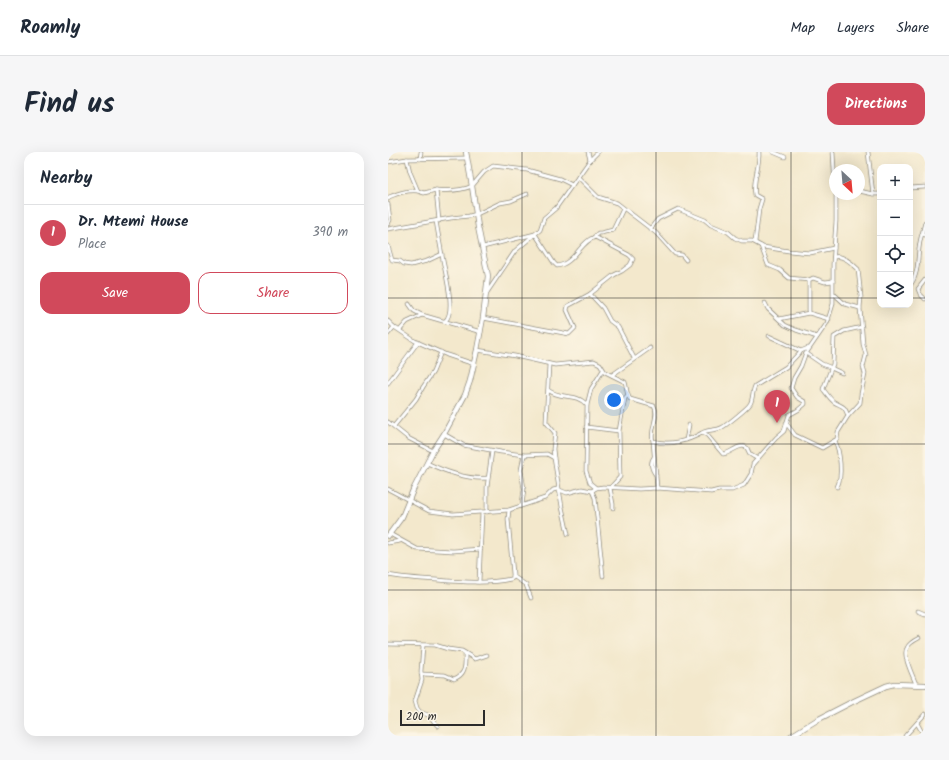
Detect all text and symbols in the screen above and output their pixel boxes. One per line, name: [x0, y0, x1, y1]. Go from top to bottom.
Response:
text: Roamly: [20, 13, 80, 43]
text: Map: [791, 17, 815, 39]
text: Layers: [837, 17, 875, 39]
text: Share: [897, 17, 929, 39]
text: Find us: [24, 82, 115, 127]
button: Directions: [827, 83, 925, 125]
north arrow: [829, 164, 865, 200]
map controls: [877, 164, 913, 308]
button: +: [877, 164, 913, 200]
text: Nearby: [40, 165, 92, 192]
button: −: [877, 200, 913, 236]
text: Dr. Mtemi House: [78, 210, 188, 234]
text: 1: [51, 222, 55, 243]
text: 390 m: [312, 222, 348, 243]
text: Place: [78, 234, 106, 255]
button: locate: [877, 236, 913, 272]
button: Save: [40, 272, 190, 314]
button: Share: [198, 272, 348, 314]
button: layers: [877, 272, 913, 308]
your location: [604, 390, 624, 410]
pin: 1: [764, 390, 790, 423]
scale bar: [400, 708, 485, 727]
text: 200 m: [406, 708, 437, 726]

